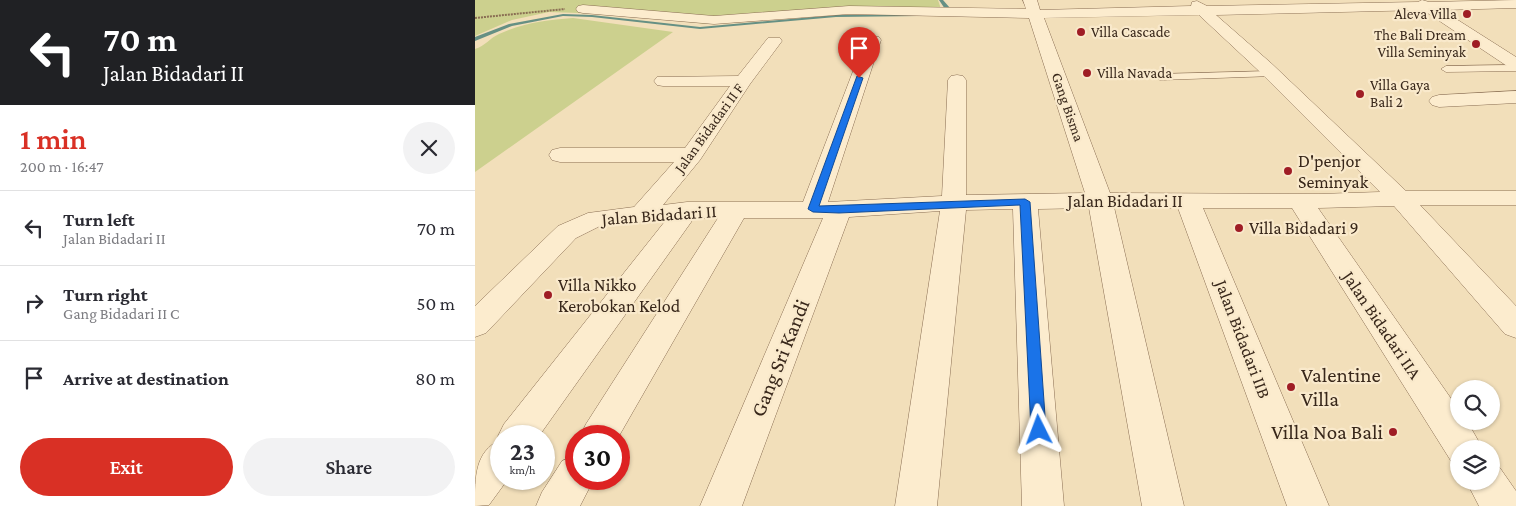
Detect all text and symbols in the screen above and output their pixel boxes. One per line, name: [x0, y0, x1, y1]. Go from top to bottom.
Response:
place label: Aleva Villa: [1394, 6, 1457, 22]
marker: Aleva Villa: [1461, 8, 1473, 20]
icon: left: [20, 20, 85, 85]
text: 70 m: [103, 20, 177, 59]
place label: Villa Cascade: [1091, 24, 1171, 40]
marker: Villa Cascade: [1075, 26, 1087, 38]
pin: [838, 27, 880, 78]
place label: The Bali Dream Villa Seminyak: [1374, 27, 1467, 61]
icon: arrive: [845, 34, 873, 62]
marker: The Bali Dream Villa Seminyak: [1470, 38, 1482, 50]
text: Jalan Bidadari II: [103, 61, 244, 86]
place label: Villa Navada: [1097, 65, 1172, 81]
marker: Villa Navada: [1081, 67, 1093, 79]
street label: Gang Bisma: [1048, 71, 1087, 144]
place label: Villa Gaya Bali 2: [1370, 77, 1430, 110]
street label: Jalan Bidadari II F: [670, 80, 748, 178]
marker: Villa Gaya Bali 2: [1354, 88, 1366, 100]
text: 1 min: [20, 122, 87, 155]
button: close: [403, 122, 455, 174]
place label: D'penjor Seminyak: [1298, 151, 1369, 192]
text: 200 m · 16:47: [20, 158, 104, 175]
marker: D'penjor Seminyak: [1282, 165, 1294, 177]
street label: Jalan Bidadari II: [1065, 191, 1183, 211]
street label: Jalan Bidadari II: [599, 201, 717, 229]
text: Turn left: [63, 209, 135, 230]
icon: left: [20, 214, 48, 242]
text: 70 m: [417, 218, 455, 239]
place label: Villa Bidadari 9: [1249, 218, 1359, 238]
marker: Villa Bidadari 9: [1233, 222, 1245, 234]
text: Jalan Bidadari II: [63, 230, 166, 247]
street label: Jalan Bidadari IIA: [1337, 266, 1426, 383]
place label: Villa Nikko Kerobokan Kelod: [558, 275, 681, 316]
street label: Jalan Bidadari IIB: [1211, 275, 1275, 401]
text: Turn right: [63, 284, 148, 305]
icon: right: [20, 289, 48, 317]
marker: Villa Nikko Kerobokan Kelod: [542, 289, 554, 301]
text: 50 m: [416, 293, 455, 314]
street label: Gang Sri Kandi: [746, 295, 815, 420]
text: Gang Bidadari II C: [63, 305, 179, 322]
place label: Valentine Villa: [1301, 363, 1381, 411]
icon: arrive: [20, 364, 48, 392]
text: Arrive at destination: [63, 368, 229, 389]
text: 80 m: [415, 368, 455, 389]
map controls: [1450, 380, 1500, 490]
button: search: [1450, 380, 1500, 430]
marker: Valentine Villa: [1285, 381, 1297, 393]
position arrow: [1012, 403, 1064, 455]
place label: Villa Noa Bali: [1271, 420, 1384, 444]
speed limit sign: 30: [565, 425, 630, 490]
marker: Villa Noa Bali: [1387, 426, 1399, 438]
button: Exit: [20, 438, 233, 496]
button: Share: [243, 438, 455, 496]
text: 23: [510, 438, 535, 465]
button: layers: [1450, 440, 1500, 490]
text: km/h: [510, 463, 535, 477]

